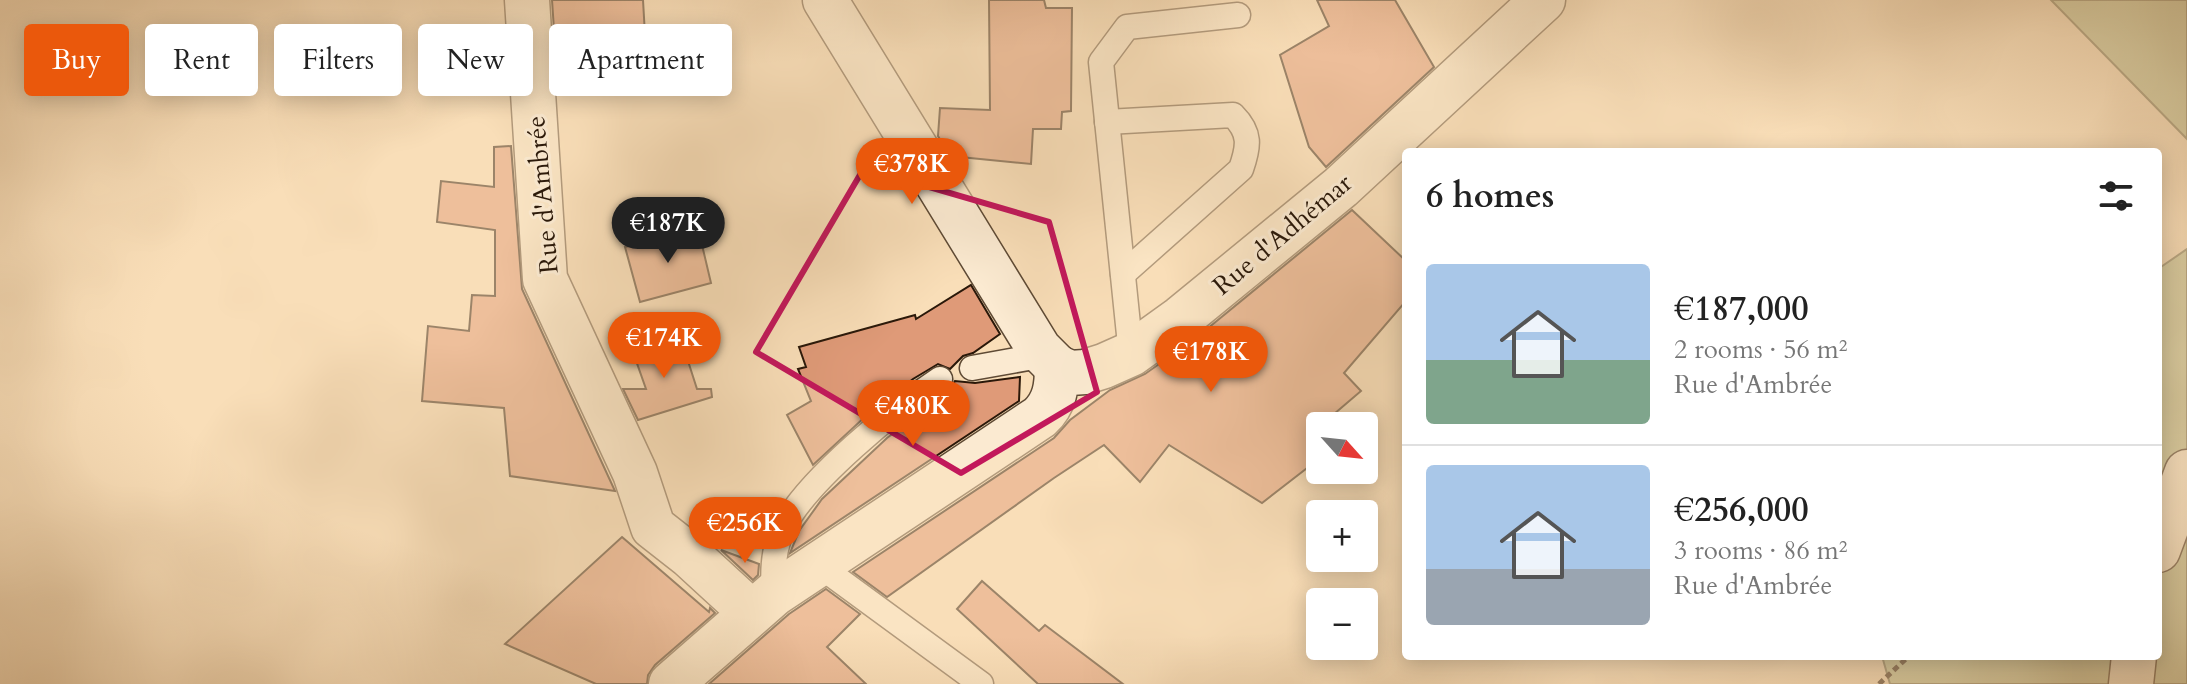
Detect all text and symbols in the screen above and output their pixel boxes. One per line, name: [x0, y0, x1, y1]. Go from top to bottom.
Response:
chip: Buy: [24, 24, 129, 96]
chip: Rent: [145, 24, 258, 96]
chip: Filters: [274, 24, 402, 96]
chip: New: [418, 24, 533, 96]
chip: Apartment: [549, 24, 732, 96]
street label: Rue d'Ambrée: [518, 115, 567, 275]
pin: €378K: [856, 138, 968, 206]
text: €378K: [874, 146, 950, 181]
street label: Rue d'Adhémar: [1205, 165, 1360, 303]
text: 6 homes: [1426, 173, 1554, 219]
icon: filters: [2094, 174, 2138, 218]
pin: €187K: [612, 197, 724, 265]
text: €187K: [630, 205, 706, 240]
text: €187,000: [1674, 286, 1809, 332]
icon: home: [1490, 296, 1586, 392]
pin: €174K: [608, 312, 720, 380]
text: €174K: [626, 320, 702, 355]
pin: €178K: [1155, 326, 1267, 394]
text: 2 rooms · 56 m²: [1674, 332, 1847, 367]
text: €178K: [1173, 334, 1249, 369]
text: Rue d'Ambrée: [1674, 367, 1832, 402]
pin: €480K: [857, 380, 969, 448]
text: €480K: [875, 388, 951, 423]
north arrow: [1306, 412, 1378, 484]
map controls: [1306, 412, 1378, 660]
text: €256,000: [1674, 487, 1809, 533]
pin: €256K: [689, 497, 801, 565]
icon: home: [1490, 497, 1586, 593]
button: +: [1306, 500, 1378, 572]
text: €256K: [707, 505, 783, 540]
text: 3 rooms · 86 m²: [1674, 533, 1847, 568]
text: Rue d'Ambrée: [1674, 568, 1832, 603]
button: −: [1306, 588, 1378, 660]

